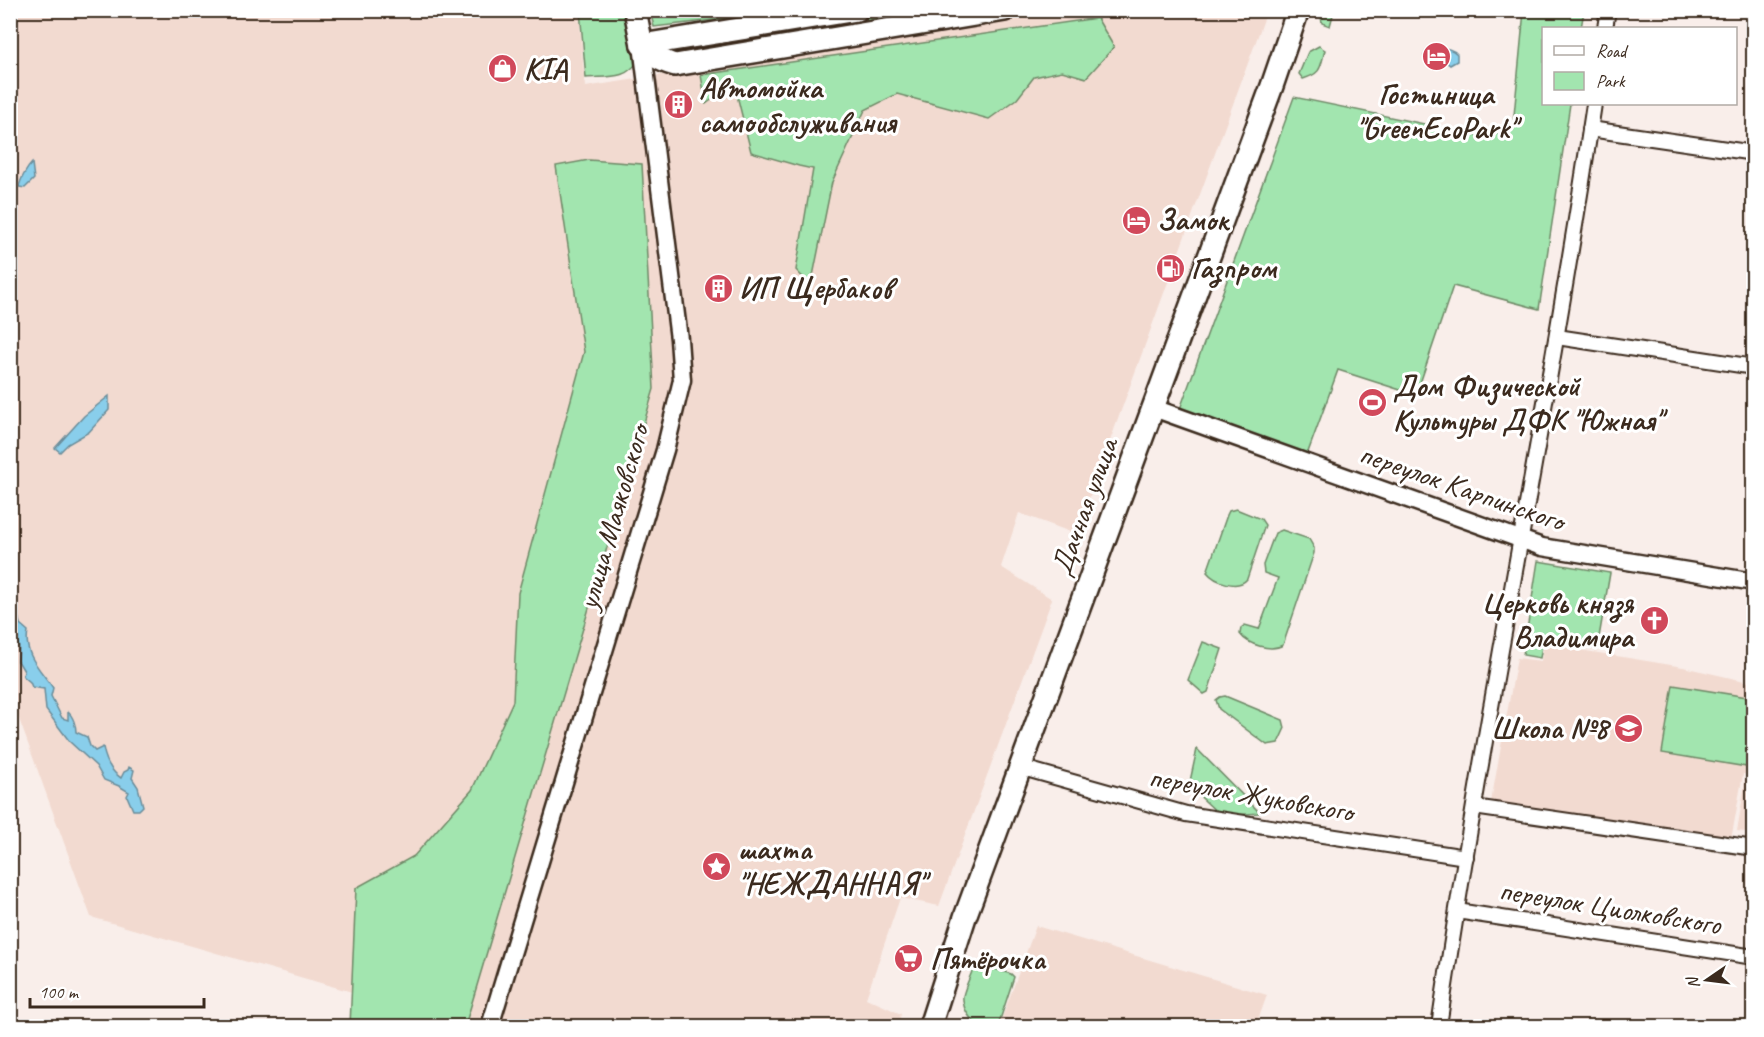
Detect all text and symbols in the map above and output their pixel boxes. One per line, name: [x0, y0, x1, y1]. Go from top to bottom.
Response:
legend: [1542, 27, 1737, 105]
text: Road: [1596, 40, 1629, 62]
hotel icon: Гостиница "GreenEcoPark": [1420, 41, 1452, 73]
place label: KIA: [524, 50, 569, 88]
shop icon: KIA: [487, 53, 519, 85]
place label: Автомойка самообслуживания: [699, 69, 898, 141]
text: Park: [1596, 70, 1626, 92]
place label: Гостиница "GreenEcoPark": [1356, 75, 1523, 147]
building icon: Автомойка самообслуживания: [662, 89, 694, 121]
place label: Замок: [1157, 201, 1230, 239]
hotel icon: Замок: [1120, 204, 1152, 236]
place label: Газпром: [1191, 249, 1278, 288]
fuel station icon: Газпром: [1154, 252, 1186, 284]
place label: ИП Щербаков: [739, 269, 898, 307]
building icon: ИП Щербаков: [702, 272, 734, 304]
place label: Дом Физической Культуры ДФК "Южная": [1393, 367, 1669, 440]
sports icon: Дом Физической Культуры ДФК "Южная": [1356, 387, 1388, 419]
street label: улица Маяковского: [568, 417, 658, 616]
street label: Дачная улица: [1042, 431, 1127, 581]
street label: переулок Карпинского: [1355, 434, 1573, 541]
place label: Церковь князя Владимира: [1482, 584, 1636, 656]
church icon: Церковь князя Владимира: [1638, 604, 1670, 636]
place label: Школа №8: [1491, 709, 1611, 747]
school or university icon: Школа №8: [1613, 712, 1645, 744]
street label: переулок Жуковского: [1146, 757, 1359, 831]
place label: шахта "НЕЖДАННАЯ": [738, 830, 932, 902]
place icon: шахта "НЕЖДАННАЯ": [701, 850, 733, 882]
street label: переулок Циолковского: [1496, 871, 1725, 943]
place label: Пятёрочка: [930, 940, 1047, 978]
supermarket icon: Пятёрочка: [893, 943, 925, 975]
north arrow: [1677, 950, 1737, 1010]
scale bar: [30, 971, 204, 1009]
text: N: [1682, 973, 1704, 991]
text: 100 m: [39, 981, 80, 1003]

